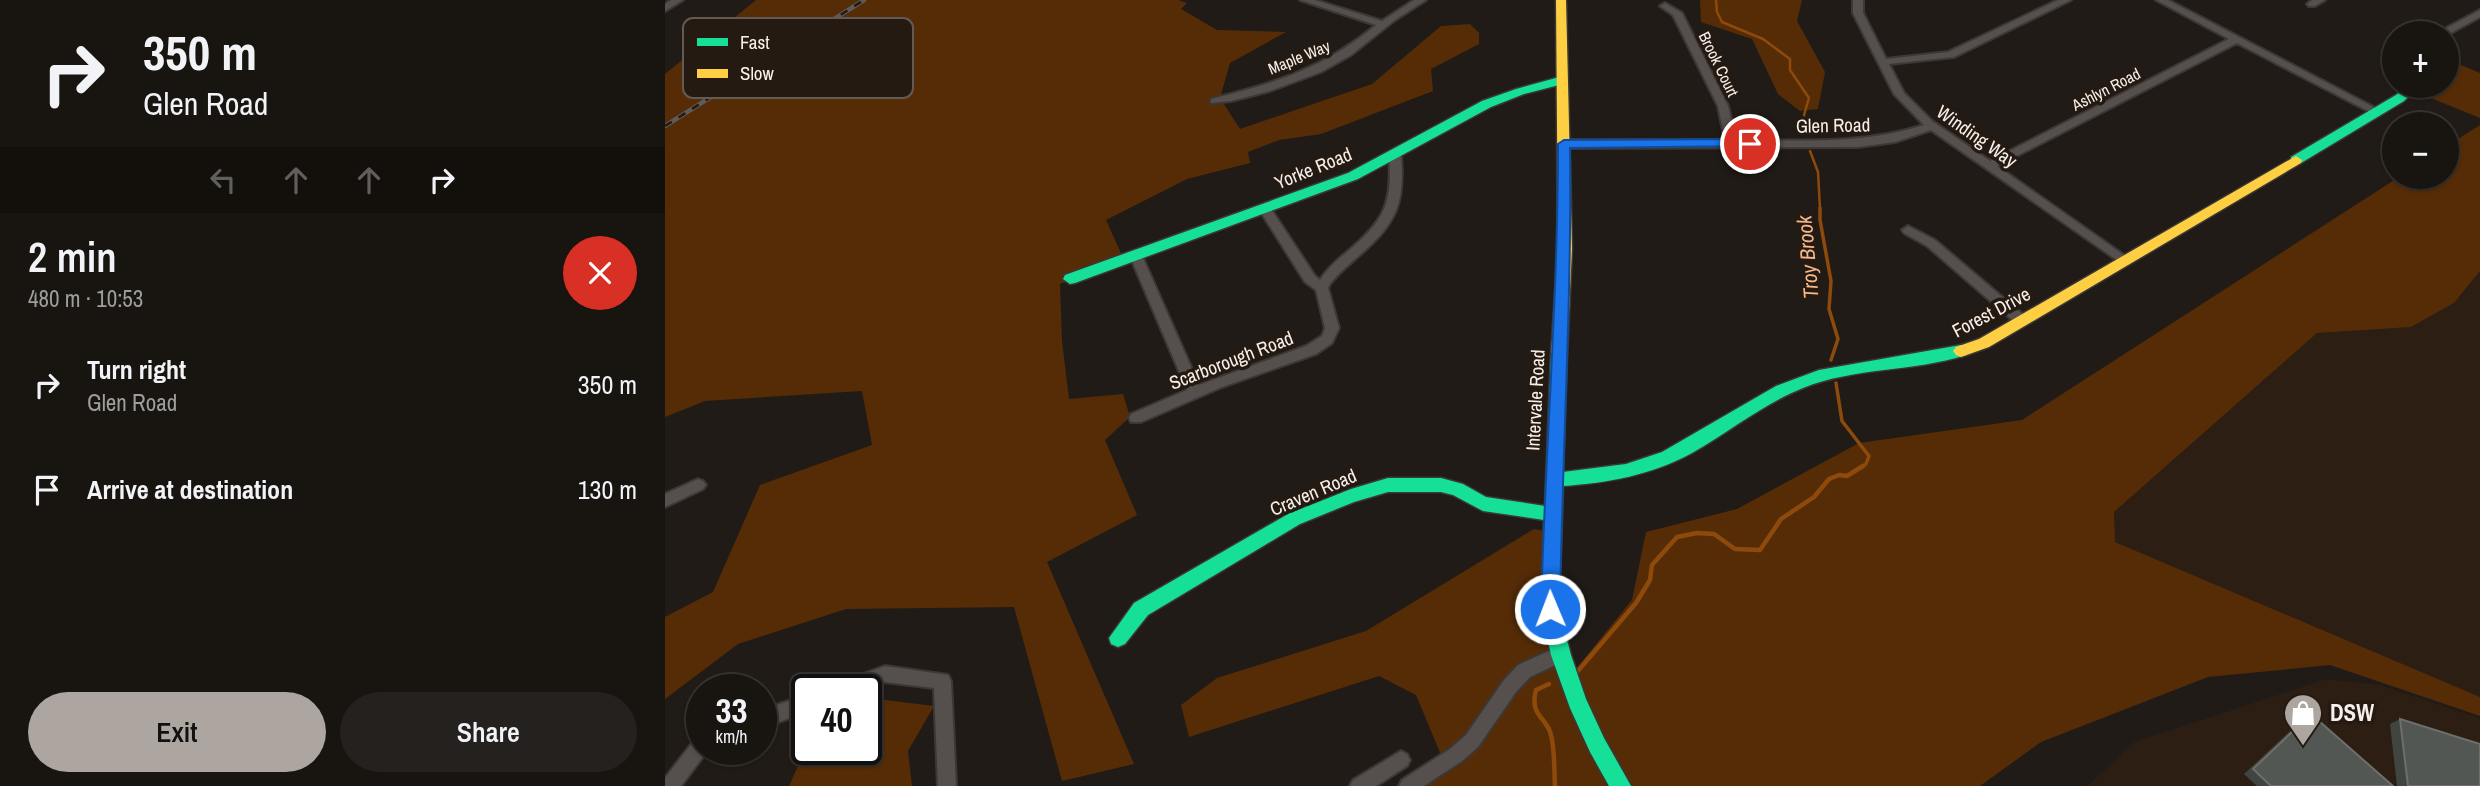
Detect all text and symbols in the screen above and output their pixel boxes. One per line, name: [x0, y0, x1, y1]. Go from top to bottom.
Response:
legend: [683, 18, 913, 98]
text: 350 m: [143, 19, 257, 85]
map controls: [2382, 21, 2459, 189]
button: +: [2382, 21, 2459, 98]
icon: right: [28, 28, 119, 119]
street label: Brook Court: [1694, 28, 1744, 101]
text: Fast: [740, 29, 770, 55]
street label: Maple Way: [1265, 34, 1334, 79]
text: Slow: [740, 60, 775, 86]
street label: Ashlyn Road: [2067, 62, 2144, 116]
text: Glen Road: [143, 82, 268, 125]
street label: Winding Way: [1931, 99, 2023, 173]
street label: Glen Road: [1796, 111, 1870, 139]
button: −: [2382, 112, 2459, 189]
pin: [1720, 114, 1780, 174]
icon: arrive: [1731, 125, 1769, 163]
street label: Yorke Road: [1271, 141, 1355, 195]
icon: left: [204, 161, 242, 199]
icon: ahead: [277, 161, 315, 199]
icon: ahead: [350, 161, 388, 199]
icon: right: [423, 161, 461, 199]
water label: Troy Brook: [1789, 213, 1826, 300]
text: 2 min: [28, 229, 117, 285]
button: close: [563, 236, 637, 310]
street label: Forest Drive: [1947, 281, 2035, 343]
text: 480 m · 10:53: [28, 283, 143, 314]
street label: Scarborough Road: [1165, 324, 1297, 396]
street label: Intervale Road: [1519, 349, 1551, 451]
text: Turn right: [87, 352, 186, 387]
icon: right: [28, 366, 66, 404]
text: 350 m: [578, 367, 637, 402]
text: Glen Road: [87, 387, 177, 418]
street label: Craven Road: [1266, 462, 1360, 522]
icon: arrive: [28, 471, 66, 509]
text: Arrive at destination: [87, 472, 293, 507]
text: 130 m: [578, 472, 637, 507]
position arrow: [1513, 572, 1587, 646]
speed limit sign: 40: [791, 674, 882, 765]
text: 33: [716, 687, 747, 734]
button: Exit: [28, 692, 326, 772]
button: Share: [340, 692, 637, 772]
shop icon: DSW: [2282, 692, 2324, 747]
place label: DSW: [2330, 697, 2374, 728]
text: km/h: [716, 724, 748, 749]

